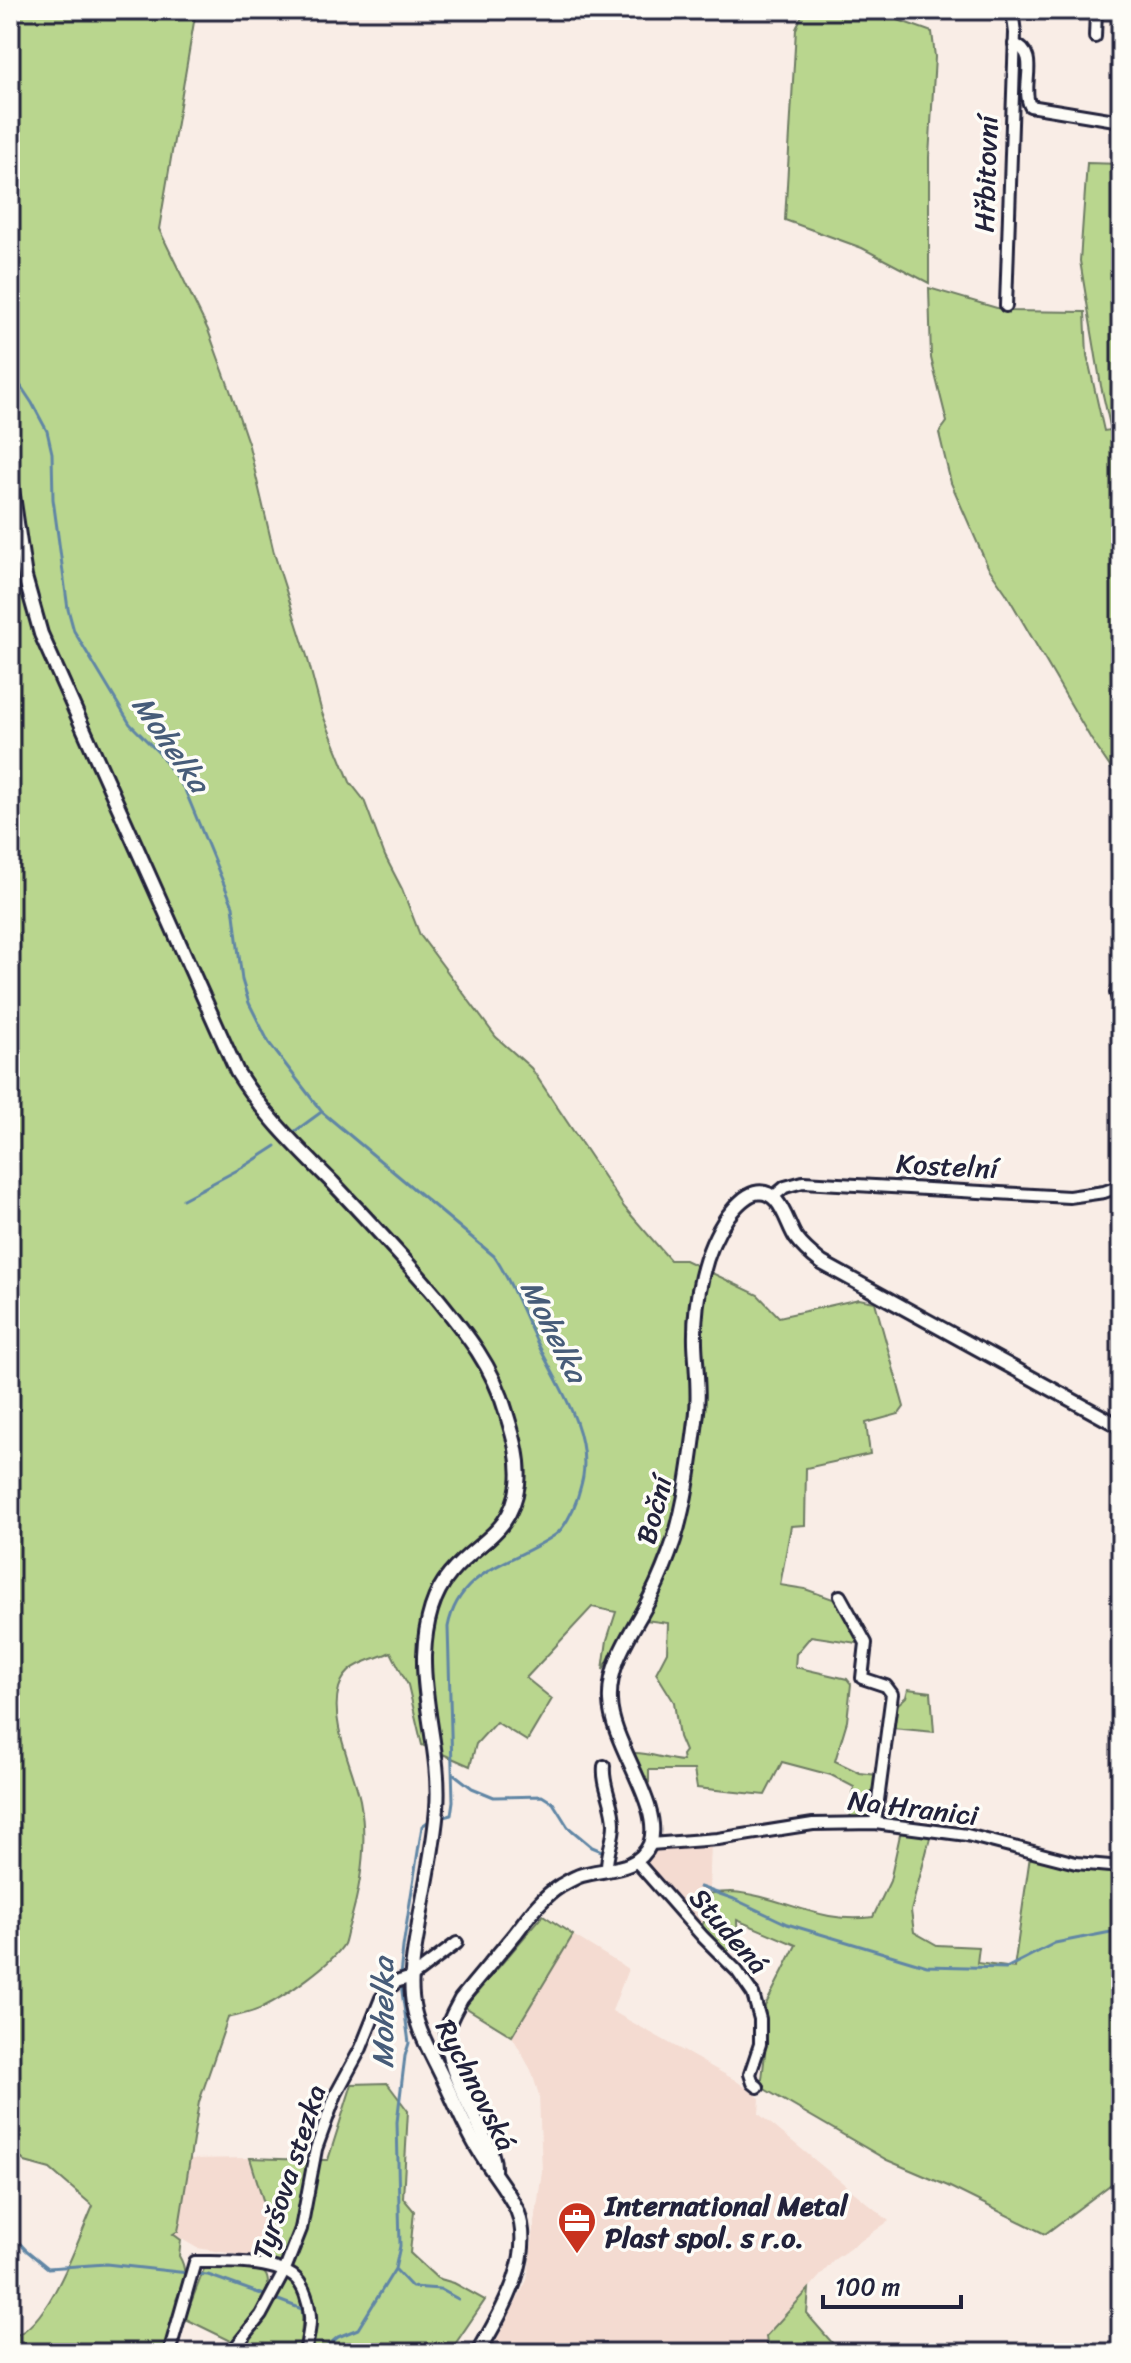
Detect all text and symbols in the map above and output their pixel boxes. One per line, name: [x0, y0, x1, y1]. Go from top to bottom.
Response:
street label: Hřbitovní: [959, 112, 1013, 233]
water label: Mohelka: [117, 683, 226, 807]
street label: Kostelní: [895, 1139, 1002, 1193]
water label: Mohelka: [505, 1270, 604, 1395]
street label: Boční: [621, 1467, 687, 1550]
street label: Na Hranici: [845, 1776, 982, 1840]
street label: Studená: [677, 1876, 781, 1986]
water label: Mohelka: [356, 1955, 410, 2068]
street label: Rychnovská: [422, 2010, 530, 2160]
street label: Tyršova stezka: [238, 2078, 340, 2266]
place label: International Metal Plast spol. s r.o.: [603, 2181, 849, 2262]
office icon: International Metal Plast spol. s r.o.: [556, 2200, 598, 2255]
scale bar: [823, 2259, 961, 2309]
text: 100 m: [835, 2266, 900, 2308]

